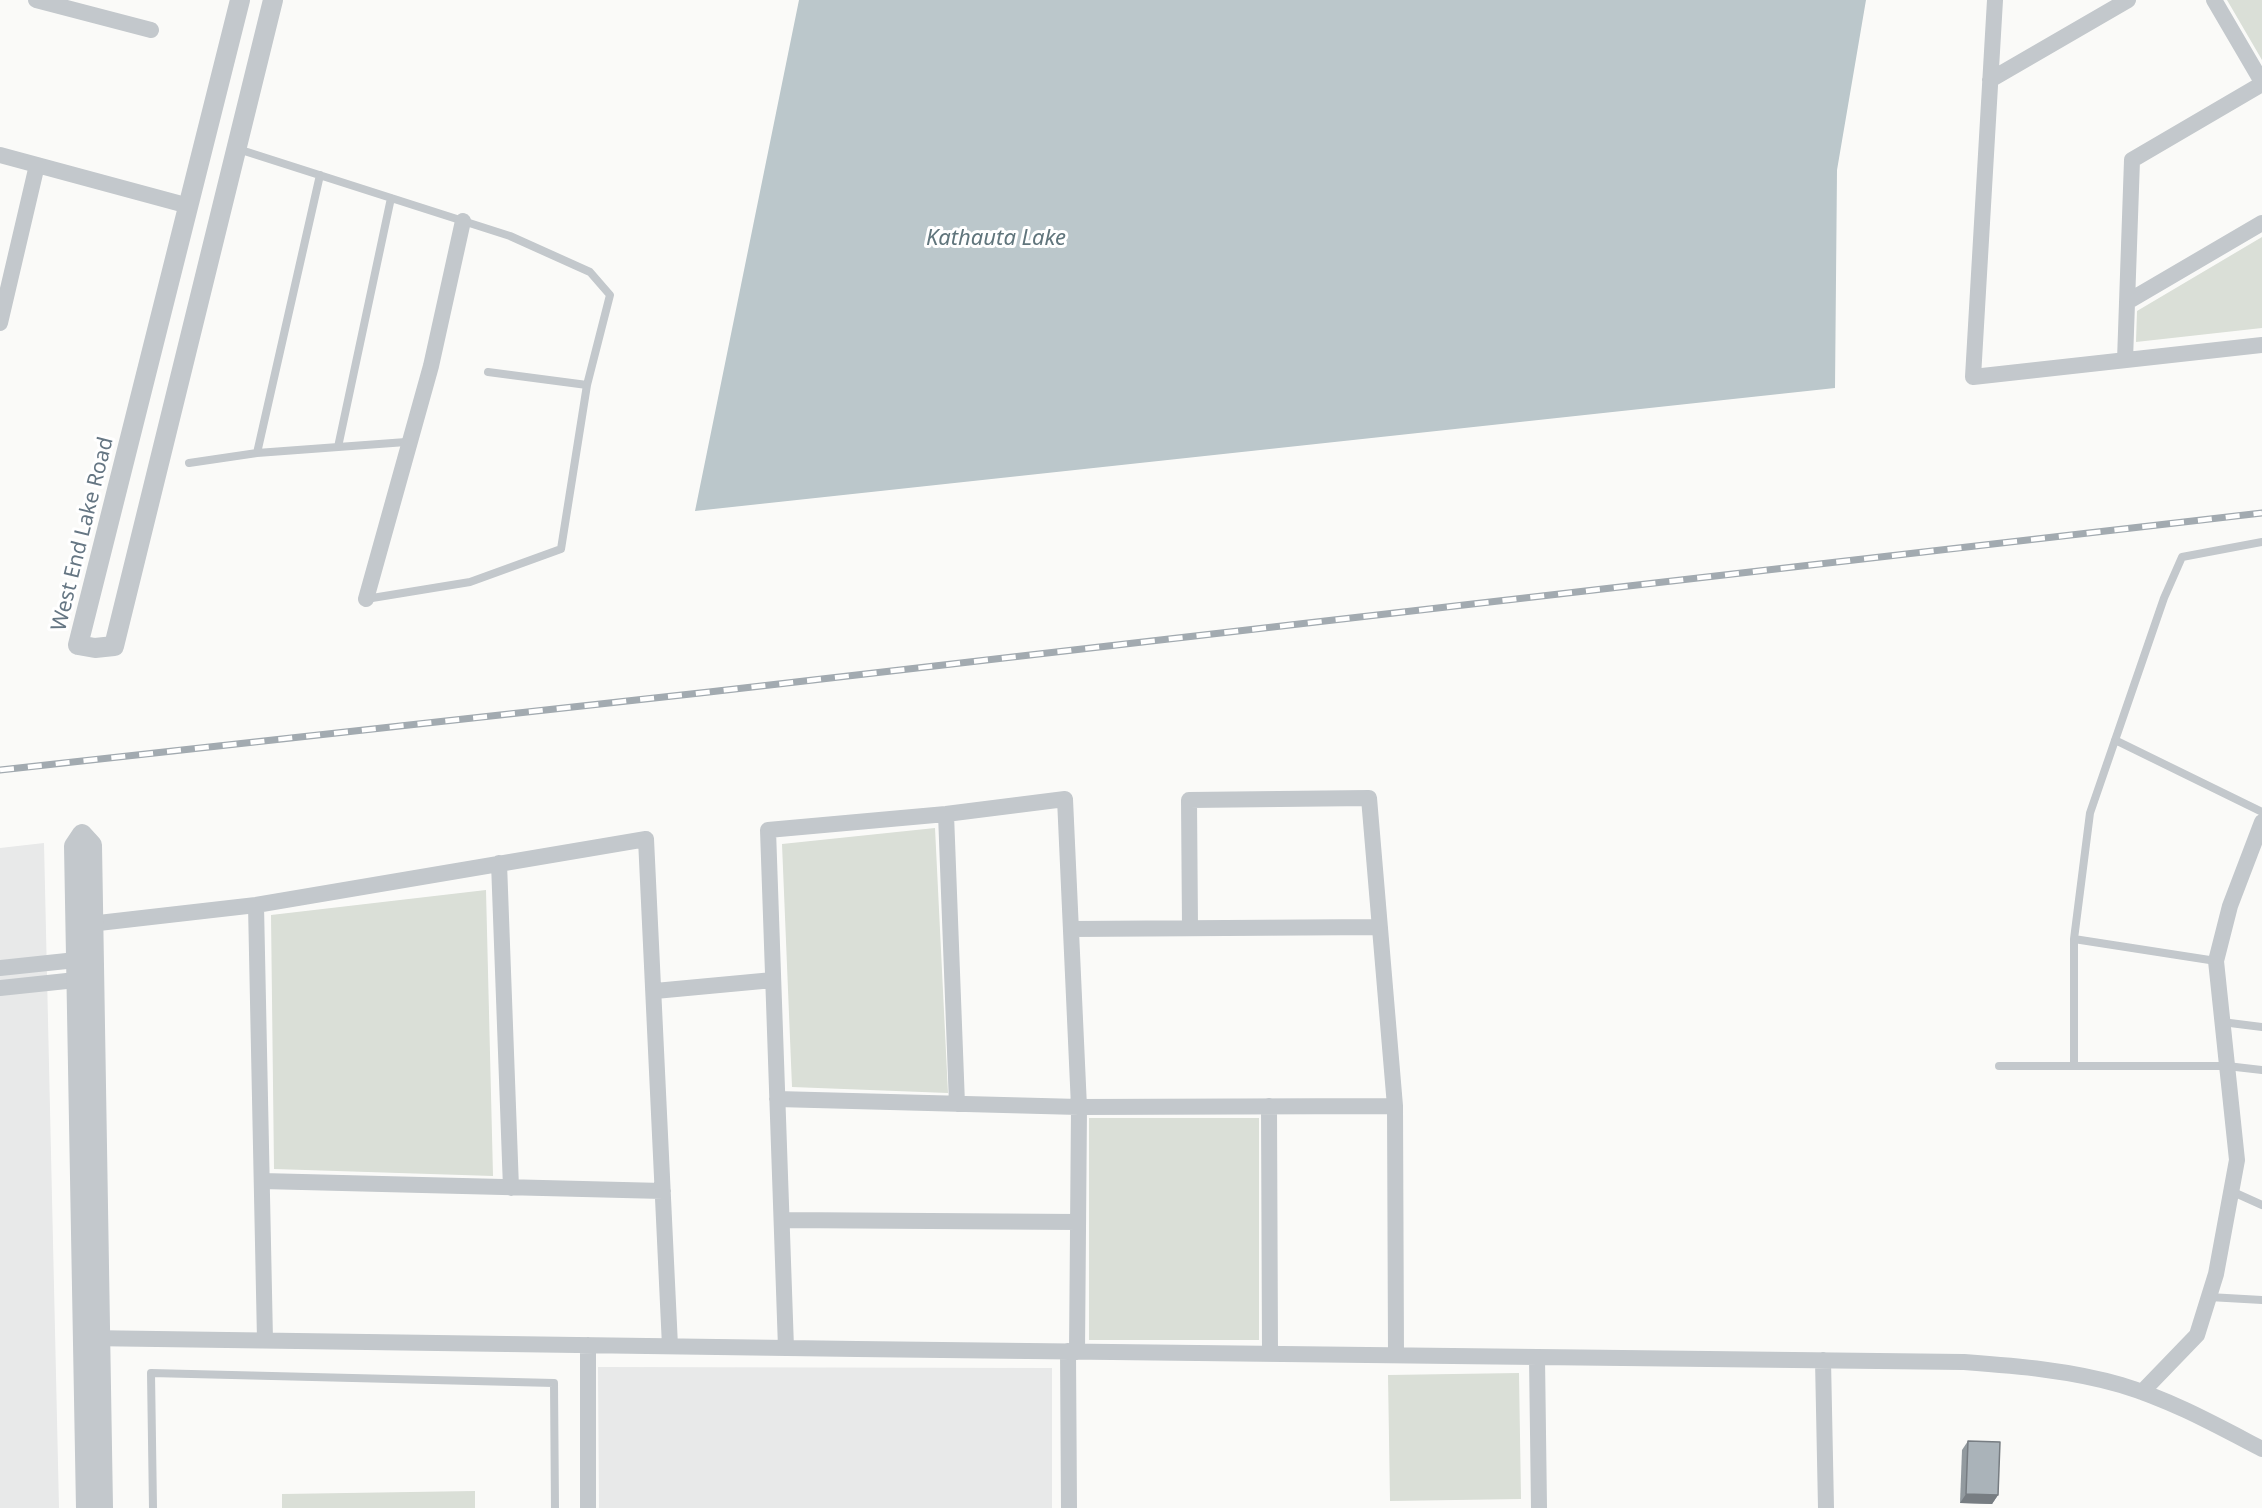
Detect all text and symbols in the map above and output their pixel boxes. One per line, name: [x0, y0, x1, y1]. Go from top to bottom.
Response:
water label: Kathauta Lake: [926, 226, 1066, 252]
street label: West End Lake Road: [47, 434, 119, 634]

